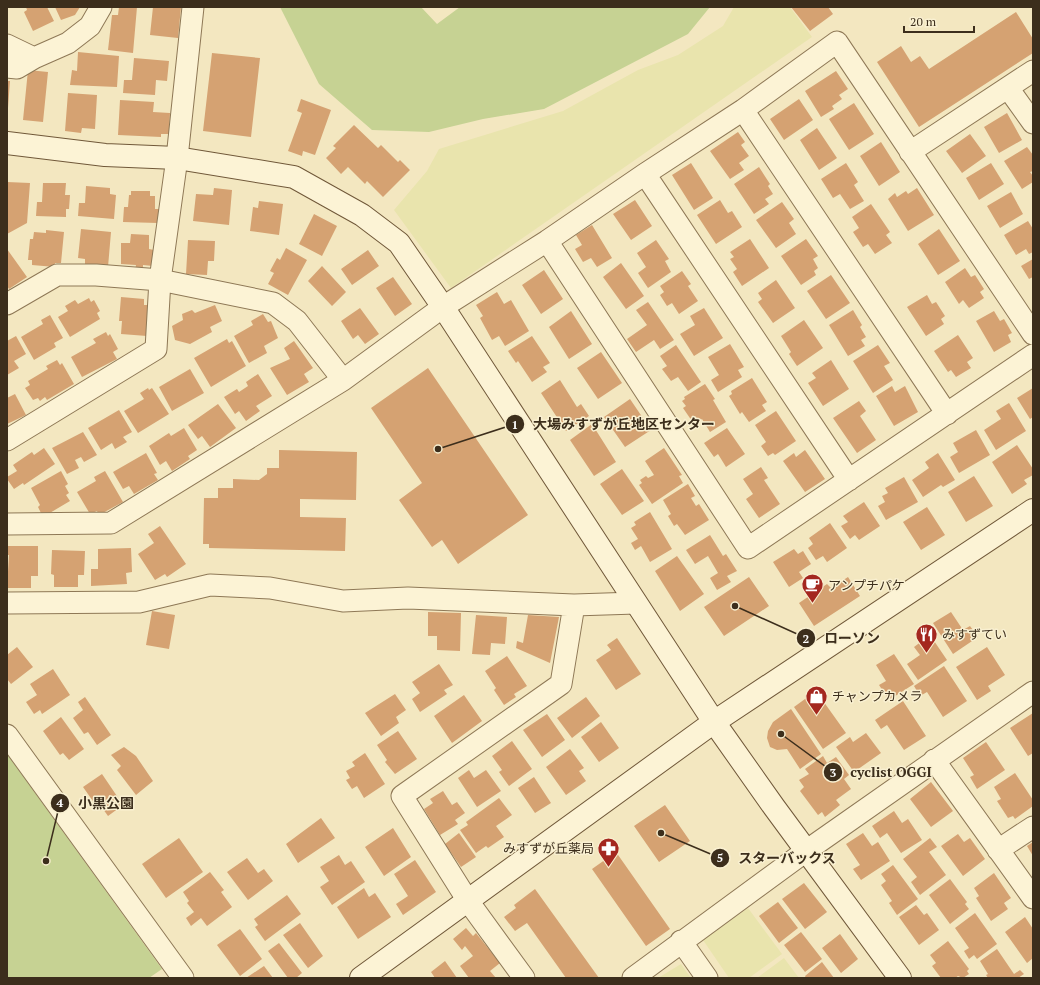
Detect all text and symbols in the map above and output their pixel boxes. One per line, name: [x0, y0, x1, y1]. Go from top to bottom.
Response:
scale bar: [904, 8, 974, 34]
text: 20 m: [910, 14, 937, 29]
callout: 大場みすずが丘地区センター: [505, 411, 723, 437]
text: 大場みすずが丘地区センター: [533, 414, 715, 433]
text: 1: [512, 417, 518, 432]
cafe icon: アンプチパケ: [800, 572, 826, 605]
place label: アンプチパケ: [828, 576, 905, 594]
restaurant icon: みすずてい: [914, 621, 940, 654]
callout: ローソン: [796, 625, 888, 651]
place label: みすずてい: [942, 625, 1007, 643]
text: ローソン: [824, 628, 880, 647]
text: 2: [803, 631, 810, 646]
shop icon: チャンプカメラ: [803, 683, 829, 716]
place label: チャンプカメラ: [832, 687, 922, 705]
callout: cyclist OGGI: [823, 759, 940, 785]
text: cyclist OGGI: [850, 762, 932, 781]
text: 3: [830, 765, 837, 780]
callout: 小黒公園: [50, 790, 142, 816]
text: 小黒公園: [78, 793, 134, 812]
text: 4: [57, 795, 64, 810]
pharmacy icon: みすずが丘薬局: [596, 835, 622, 868]
place label: みすずが丘薬局: [503, 839, 594, 857]
callout: スターバックス: [710, 845, 844, 871]
text: スターバックス: [738, 848, 836, 867]
text: 5: [717, 850, 723, 865]

